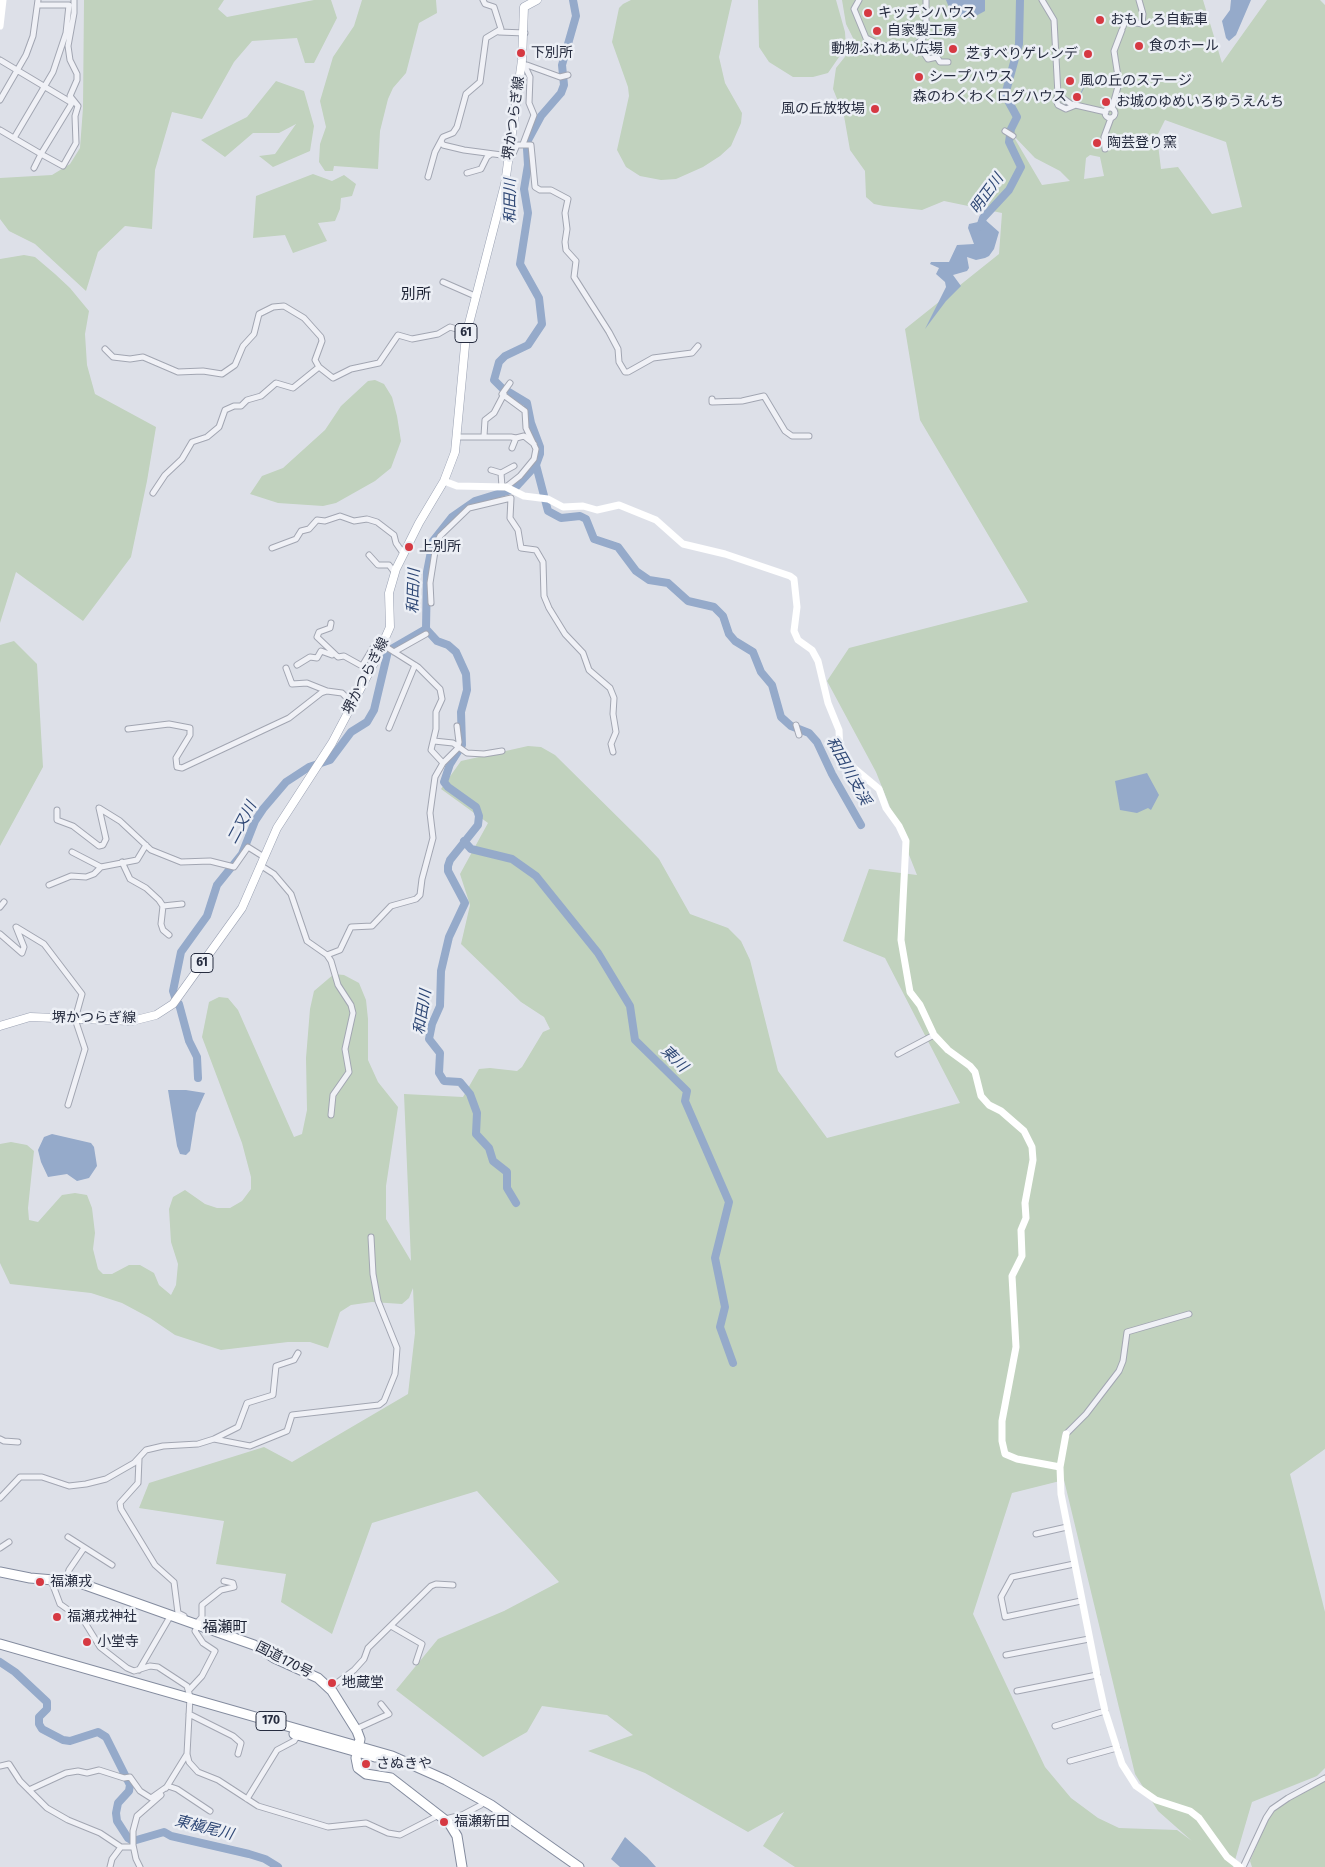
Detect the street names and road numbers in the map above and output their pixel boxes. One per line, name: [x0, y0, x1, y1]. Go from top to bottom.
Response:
street label: 堺かつらぎ線: [500, 75, 528, 161]
road number: 61: [455, 323, 477, 342]
street label: 堺かつらぎ線: [339, 635, 393, 717]
road number: 61: [191, 954, 213, 972]
street label: 堺かつらぎ線: [52, 1010, 136, 1026]
street label: 国道170号: [253, 1638, 315, 1682]
road number: 170: [256, 1712, 286, 1730]

